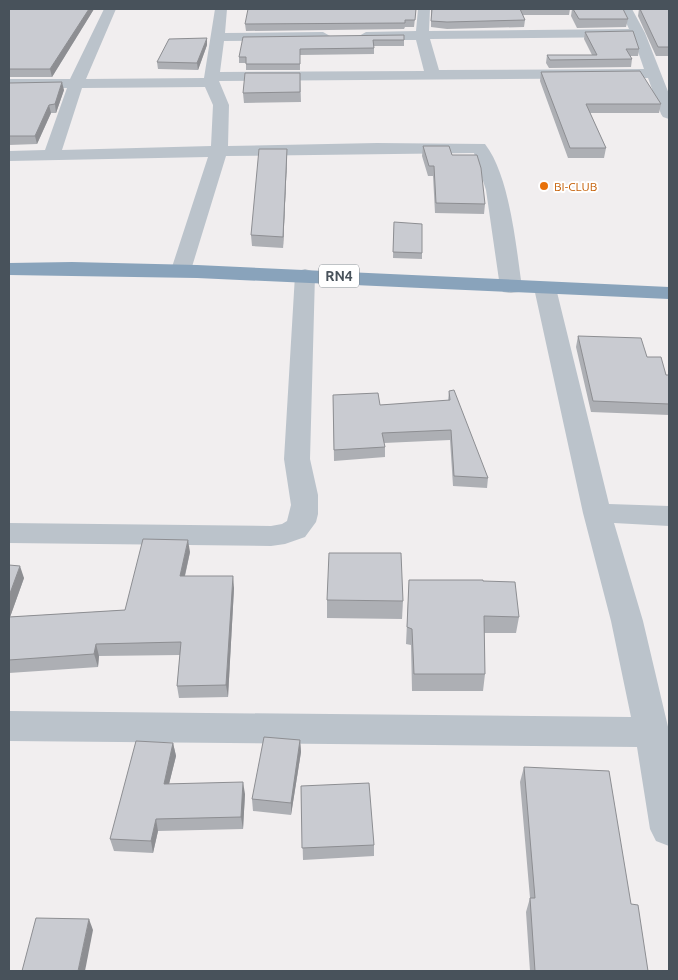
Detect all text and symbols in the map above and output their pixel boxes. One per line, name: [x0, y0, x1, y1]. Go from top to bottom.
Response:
marker: BI-CLUB: [538, 180, 550, 192]
place label: BI-CLUB: [554, 180, 597, 193]
road number: RN4: [319, 264, 359, 288]

